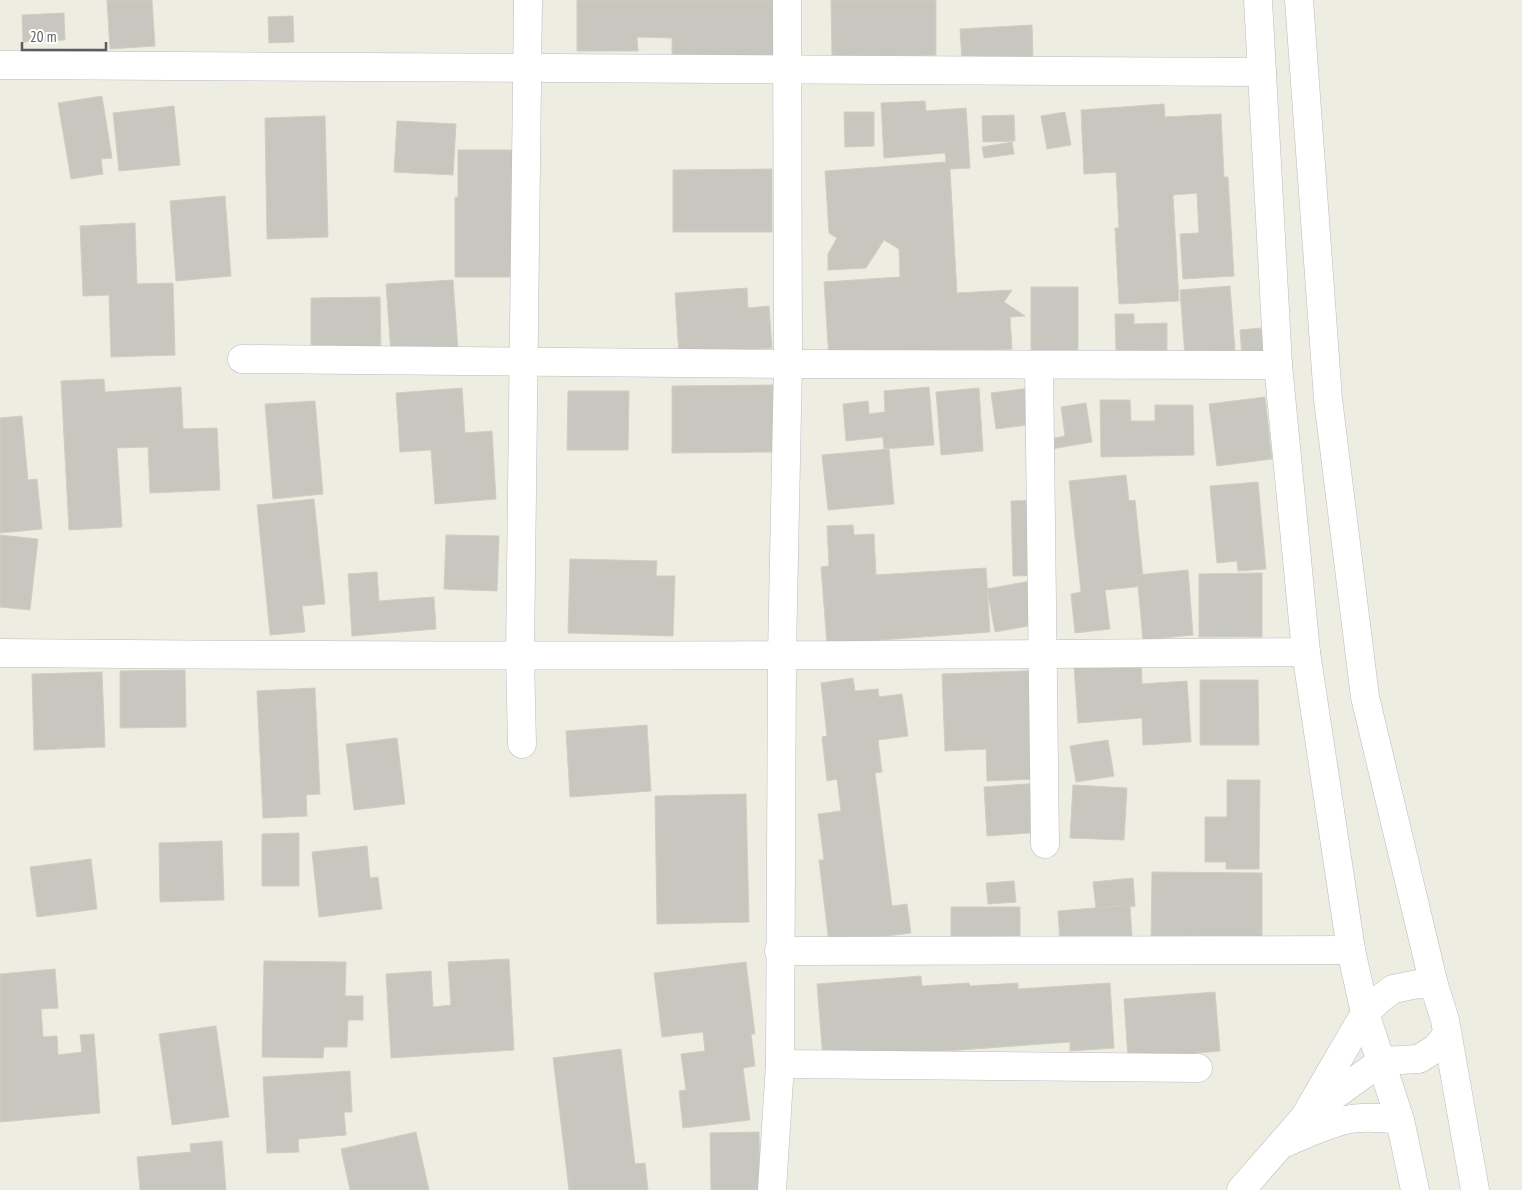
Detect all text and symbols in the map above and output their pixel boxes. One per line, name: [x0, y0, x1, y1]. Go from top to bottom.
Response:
scale bar: [22, 20, 106, 52]
text: 20 m: [30, 27, 56, 46]

